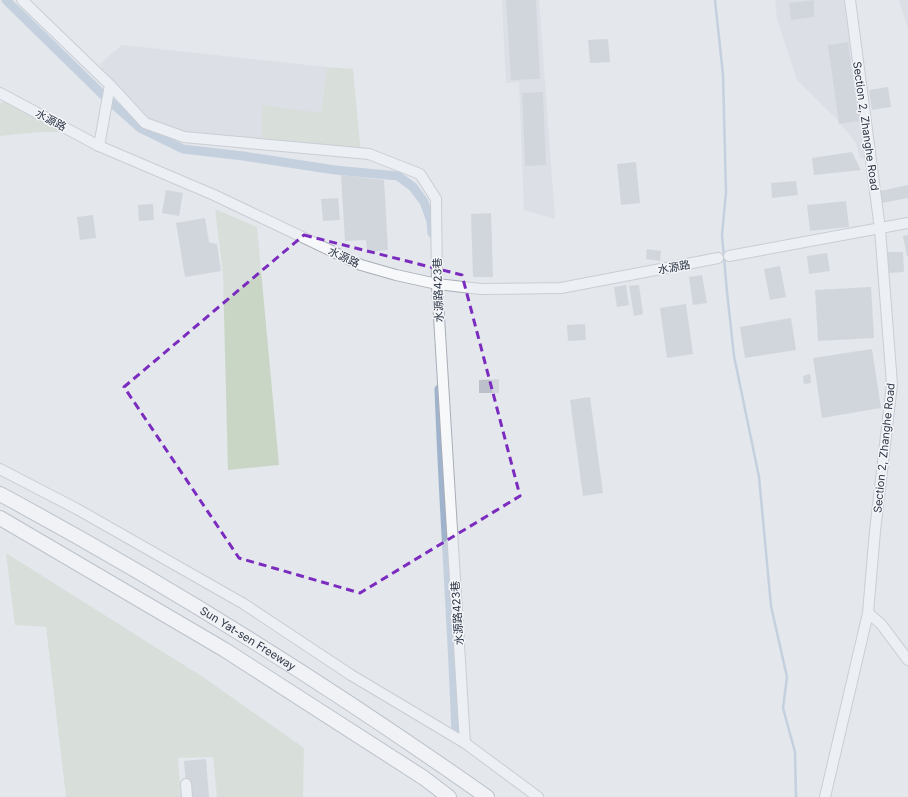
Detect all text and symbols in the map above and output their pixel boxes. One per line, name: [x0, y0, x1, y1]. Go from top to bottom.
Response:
street label: Section 2, Zhanghe Road: [850, 60, 882, 192]
street label: 水源路: [33, 106, 69, 134]
street label: 水源路: [326, 244, 362, 270]
street label: 水源路423巷: [430, 257, 446, 323]
street label: 水源路: [657, 257, 691, 277]
street label: Section 2, Zhanghe Road: [870, 382, 898, 514]
street label: 水源路423巷: [448, 580, 466, 646]
street label: Sun Yat-sen Freeway: [197, 603, 298, 674]

